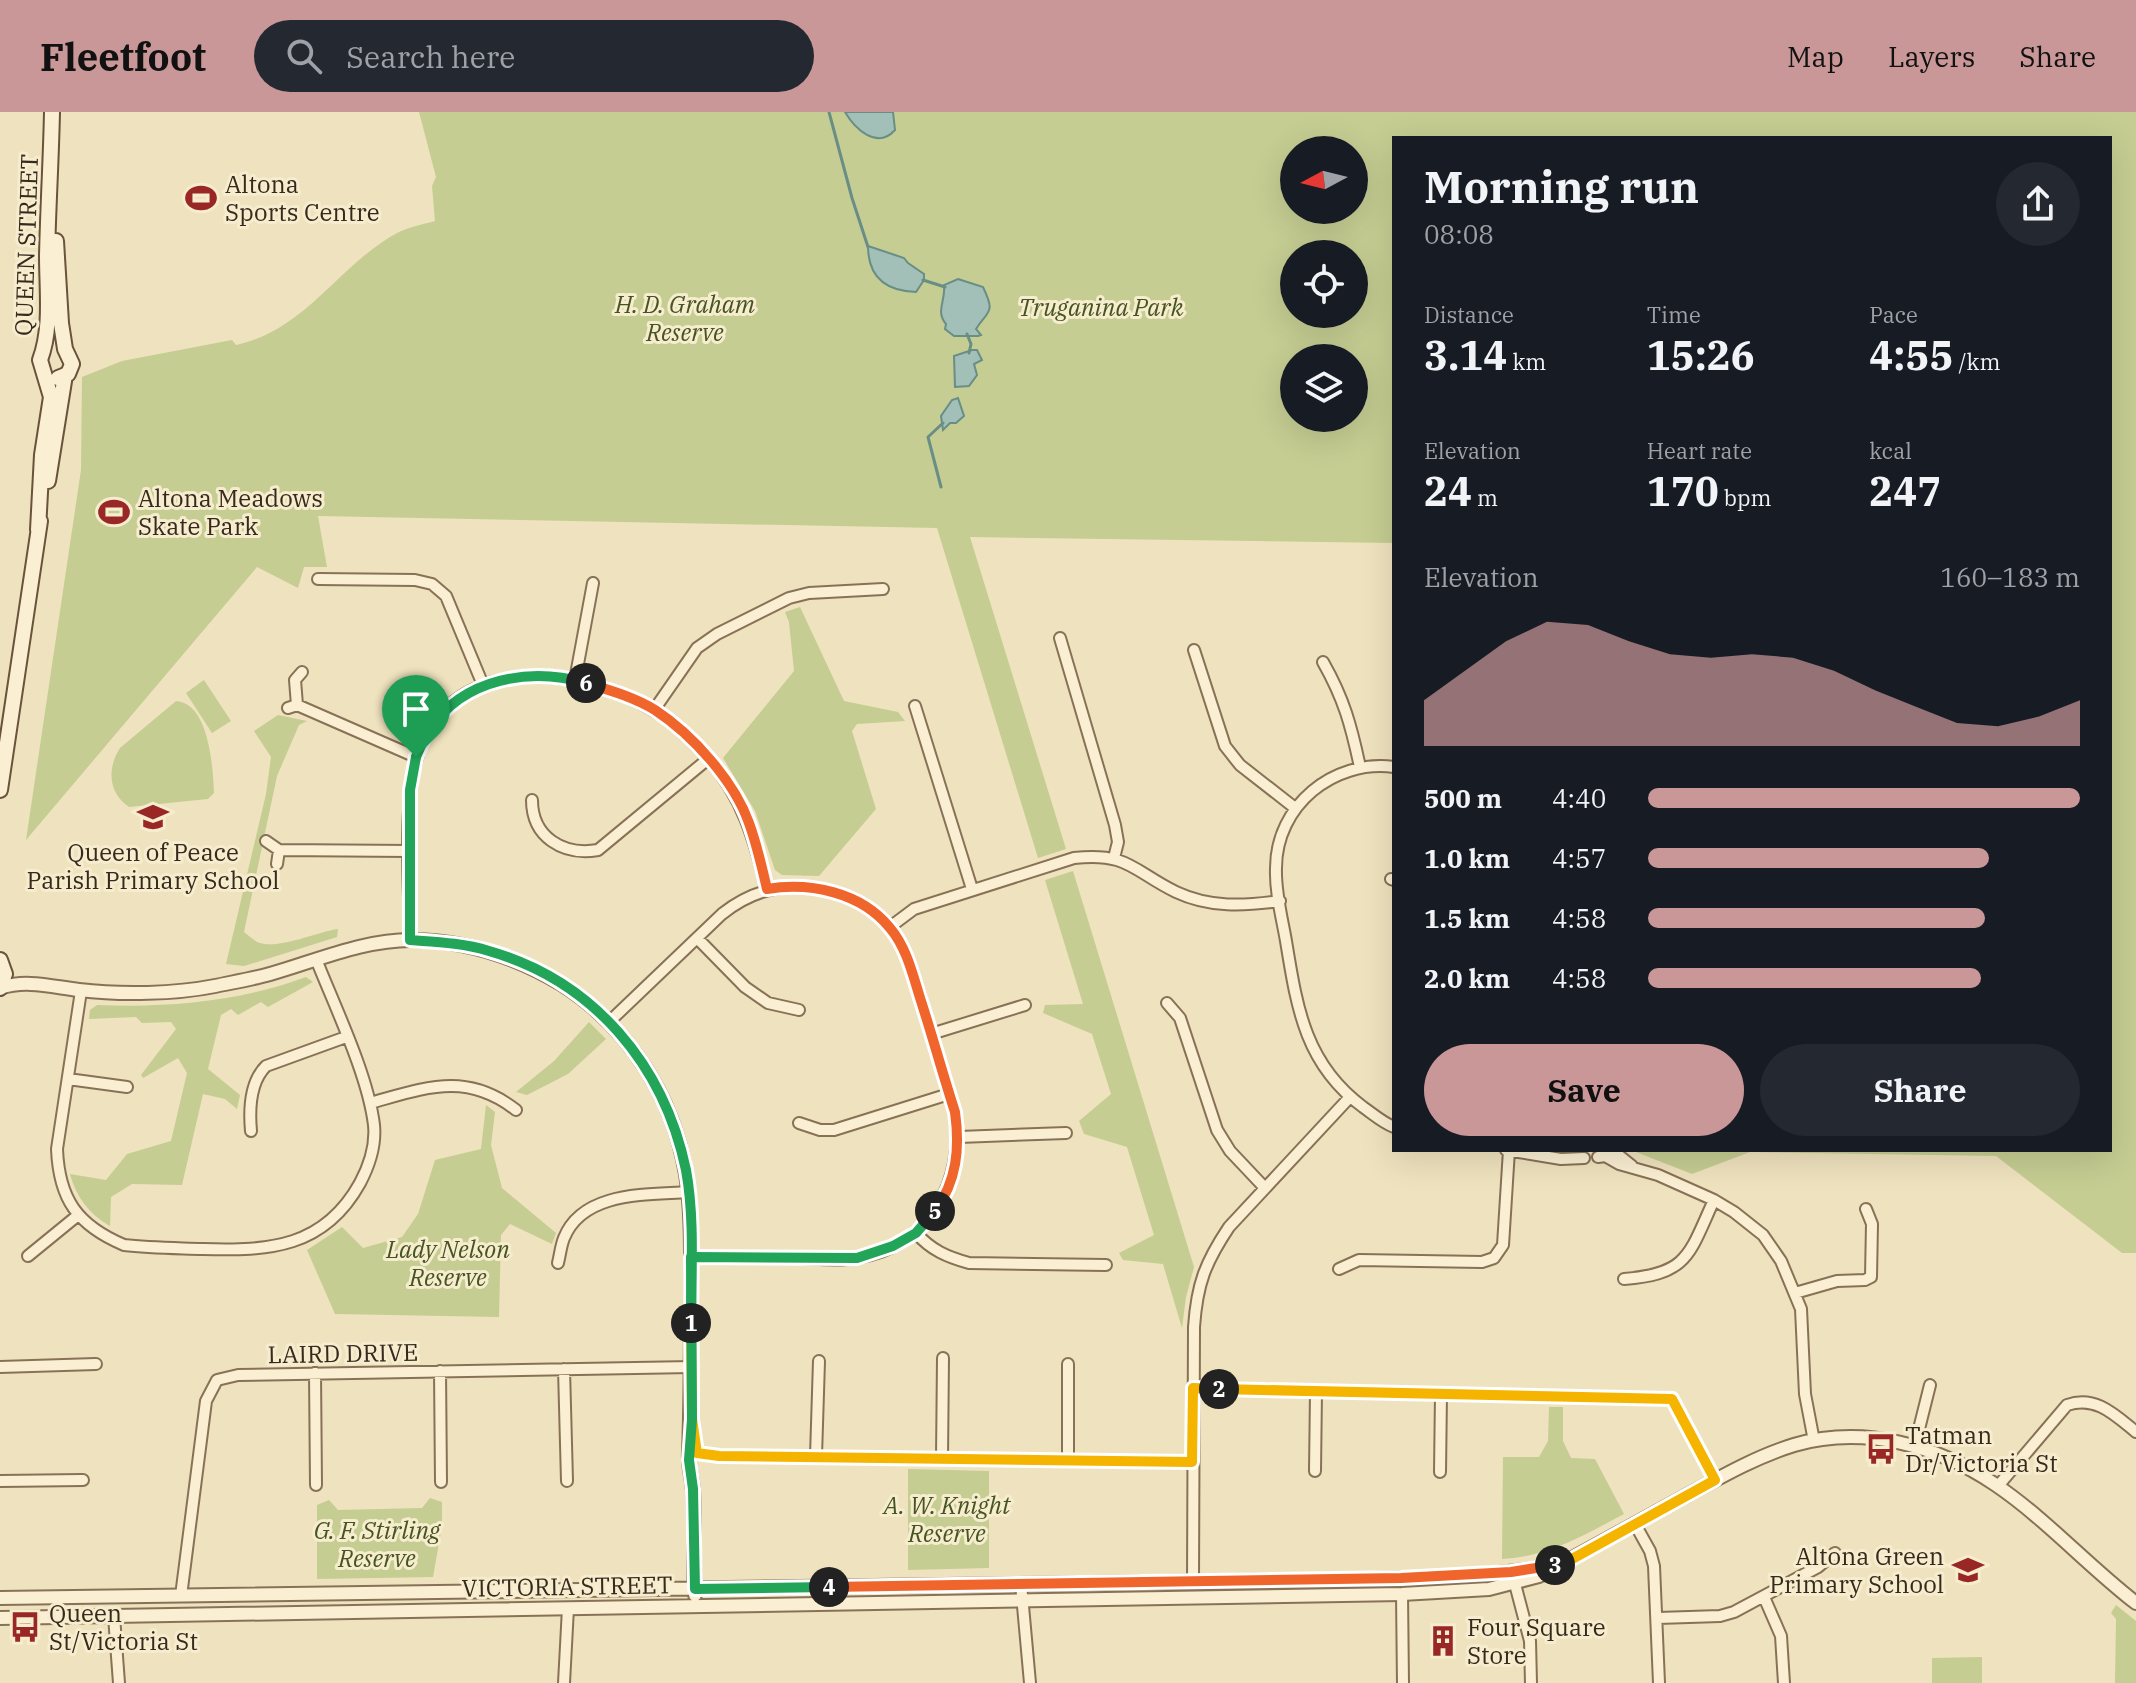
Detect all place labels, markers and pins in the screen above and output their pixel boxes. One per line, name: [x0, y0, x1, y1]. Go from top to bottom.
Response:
place label: Altona Sports Centre: [225, 168, 380, 228]
sports icon: Altona Sports Centre: [184, 181, 218, 215]
place label: Altona Meadows Skate Park: [138, 482, 323, 542]
sports icon: Altona Meadows Skate Park: [97, 495, 131, 529]
pin: 6: [566, 663, 606, 703]
pin: [382, 675, 450, 757]
school or university icon: Queen of Peace Parish Primary School: [136, 800, 170, 834]
place label: Queen of Peace Parish Primary School: [27, 836, 279, 896]
pin: 5: [915, 1191, 955, 1231]
pin: 1: [671, 1303, 711, 1343]
pin: 2: [1199, 1369, 1239, 1409]
place label: Tatman Dr/Victoria St: [1905, 1419, 2058, 1479]
bus stop icon: Tatman Dr/Victoria St: [1864, 1432, 1898, 1466]
place label: Altona Green Primary School: [1769, 1540, 1944, 1600]
pin: 3: [1535, 1545, 1575, 1585]
school or university icon: Altona Green Primary School: [1951, 1553, 1985, 1587]
pin: 4: [809, 1567, 849, 1607]
place label: Queen St/Victoria St: [49, 1597, 198, 1657]
bus stop icon: Queen St/Victoria St: [8, 1610, 42, 1644]
place label: Four Square Store: [1467, 1611, 1606, 1671]
building icon: Four Square Store: [1426, 1624, 1460, 1658]

